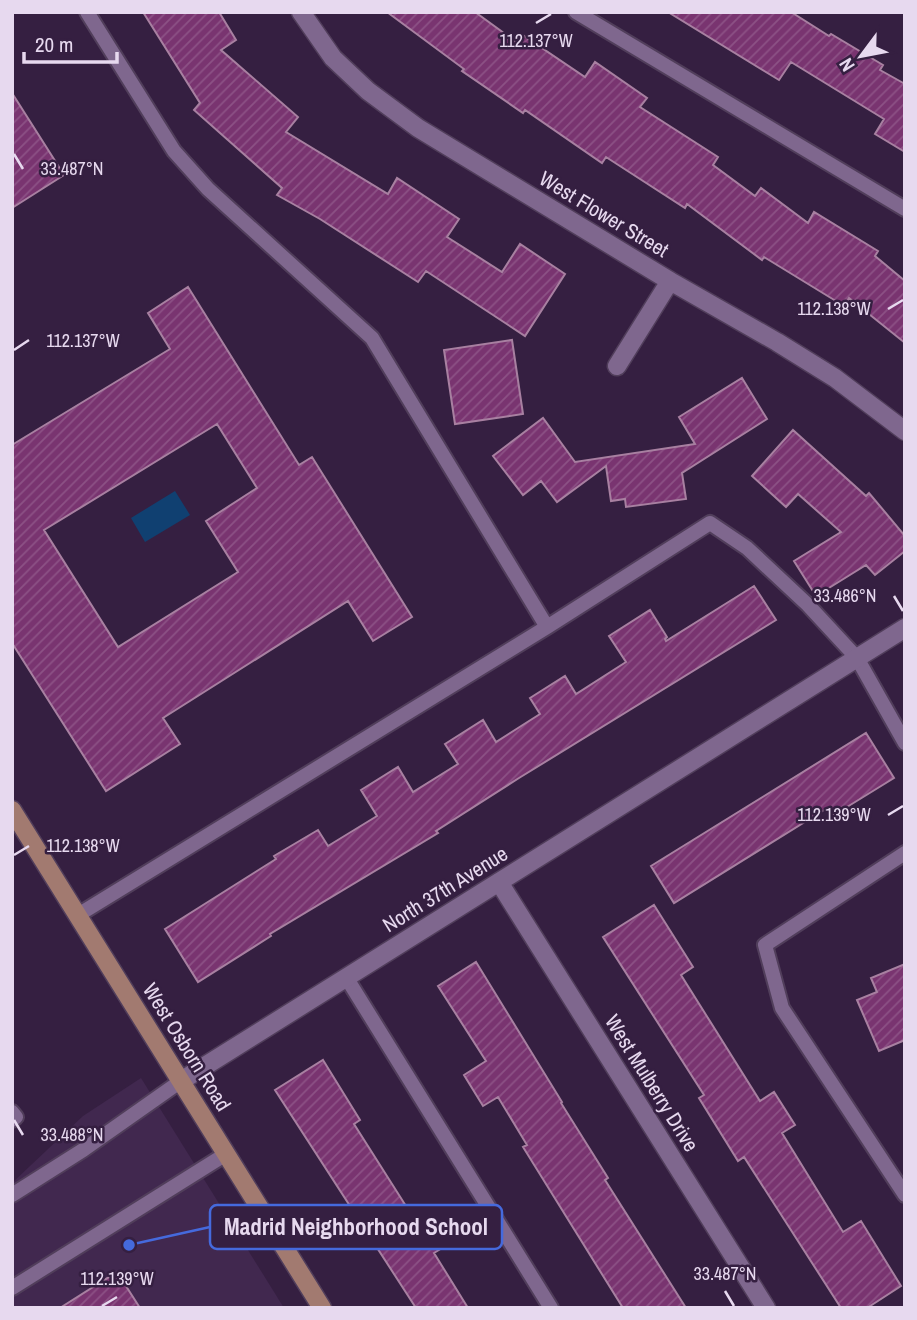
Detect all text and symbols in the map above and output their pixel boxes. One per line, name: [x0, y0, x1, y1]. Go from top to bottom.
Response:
scale bar: [24, 21, 117, 65]
north arrow: [826, 21, 896, 91]
text: 112.137°W: [499, 28, 573, 53]
text: 20 m: [35, 30, 73, 59]
text: N: [833, 53, 861, 77]
text: 33.487°N: [41, 156, 104, 181]
street label: West Flower Street: [534, 164, 674, 264]
text: 112.138°W: [797, 296, 871, 321]
text: 112.137°W: [46, 328, 120, 353]
text: 33.486°N: [814, 583, 877, 608]
text: 112.139°W: [797, 802, 871, 827]
text: 112.138°W: [46, 833, 120, 858]
street label: North 37th Avenue: [377, 839, 513, 939]
street label: West Osborn Road: [136, 977, 238, 1117]
street label: West Mulberry Drive: [598, 1009, 706, 1157]
text: 33.488°N: [41, 1122, 104, 1147]
callout: Madrid Neighborhood School: [210, 1205, 502, 1249]
text: Madrid Neighborhood School: [224, 1211, 488, 1242]
text: 33.487°N: [694, 1261, 757, 1286]
text: 112.139°W: [80, 1266, 154, 1291]

